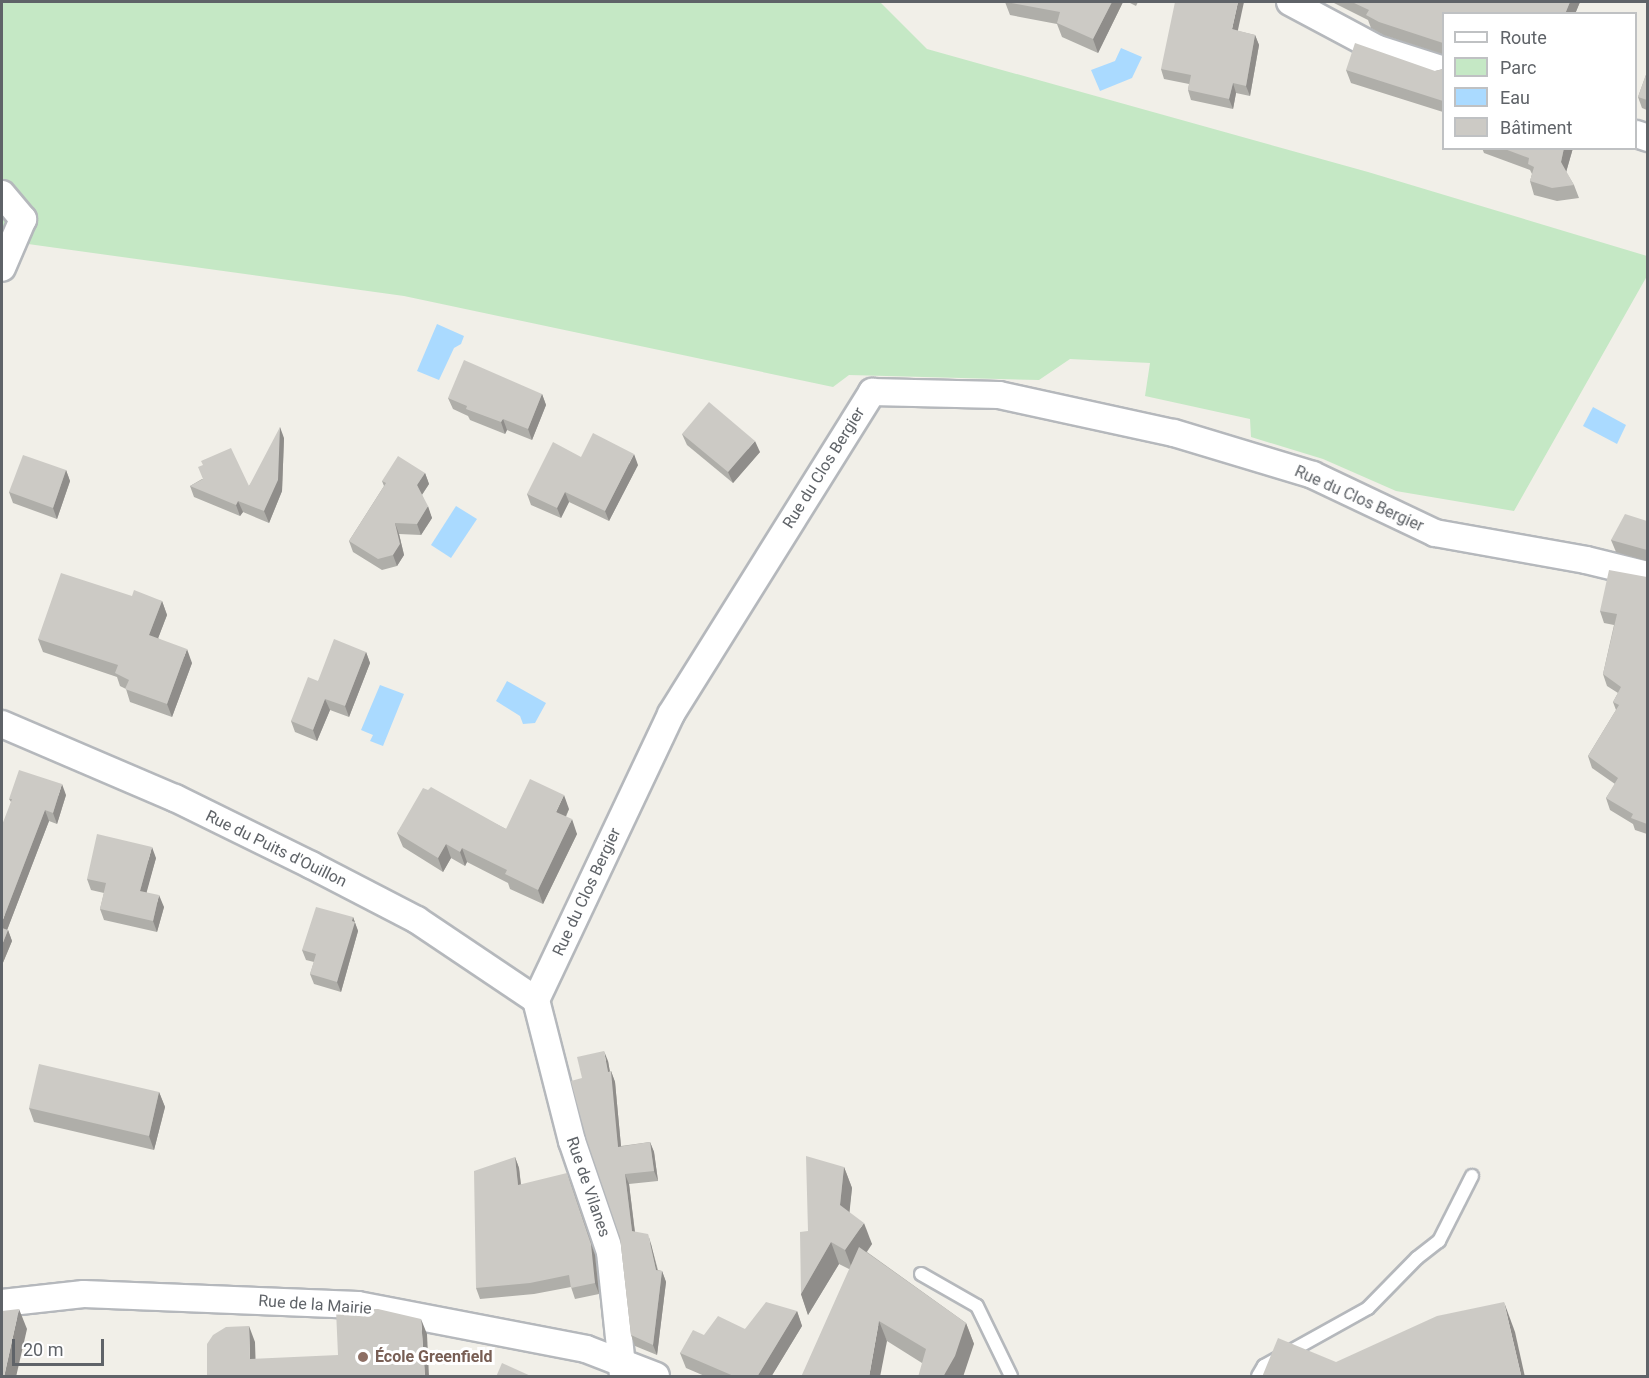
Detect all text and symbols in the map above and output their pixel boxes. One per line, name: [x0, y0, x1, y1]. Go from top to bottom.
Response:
legend: [1442, 12, 1637, 150]
text: Route: [1500, 27, 1547, 48]
text: Parc: [1500, 57, 1536, 78]
text: Eau: [1500, 87, 1530, 108]
text: Bâtiment: [1500, 117, 1572, 138]
street label: Rue du Clos Bergier: [779, 404, 869, 532]
street label: Rue du Clos Bergier: [1292, 462, 1426, 536]
street label: Rue du Puits d'Ouillon: [202, 807, 350, 891]
street label: Rue du Clos Bergier: [549, 825, 625, 959]
street label: Rue de Vilanes: [562, 1134, 614, 1240]
street label: Rue de la Mairie: [258, 1291, 372, 1319]
scale bar: [15, 1327, 106, 1365]
text: 20 m: [23, 1339, 63, 1360]
place label: École Greenfield: [375, 1347, 493, 1367]
marker: École Greenfield: [356, 1350, 370, 1364]

